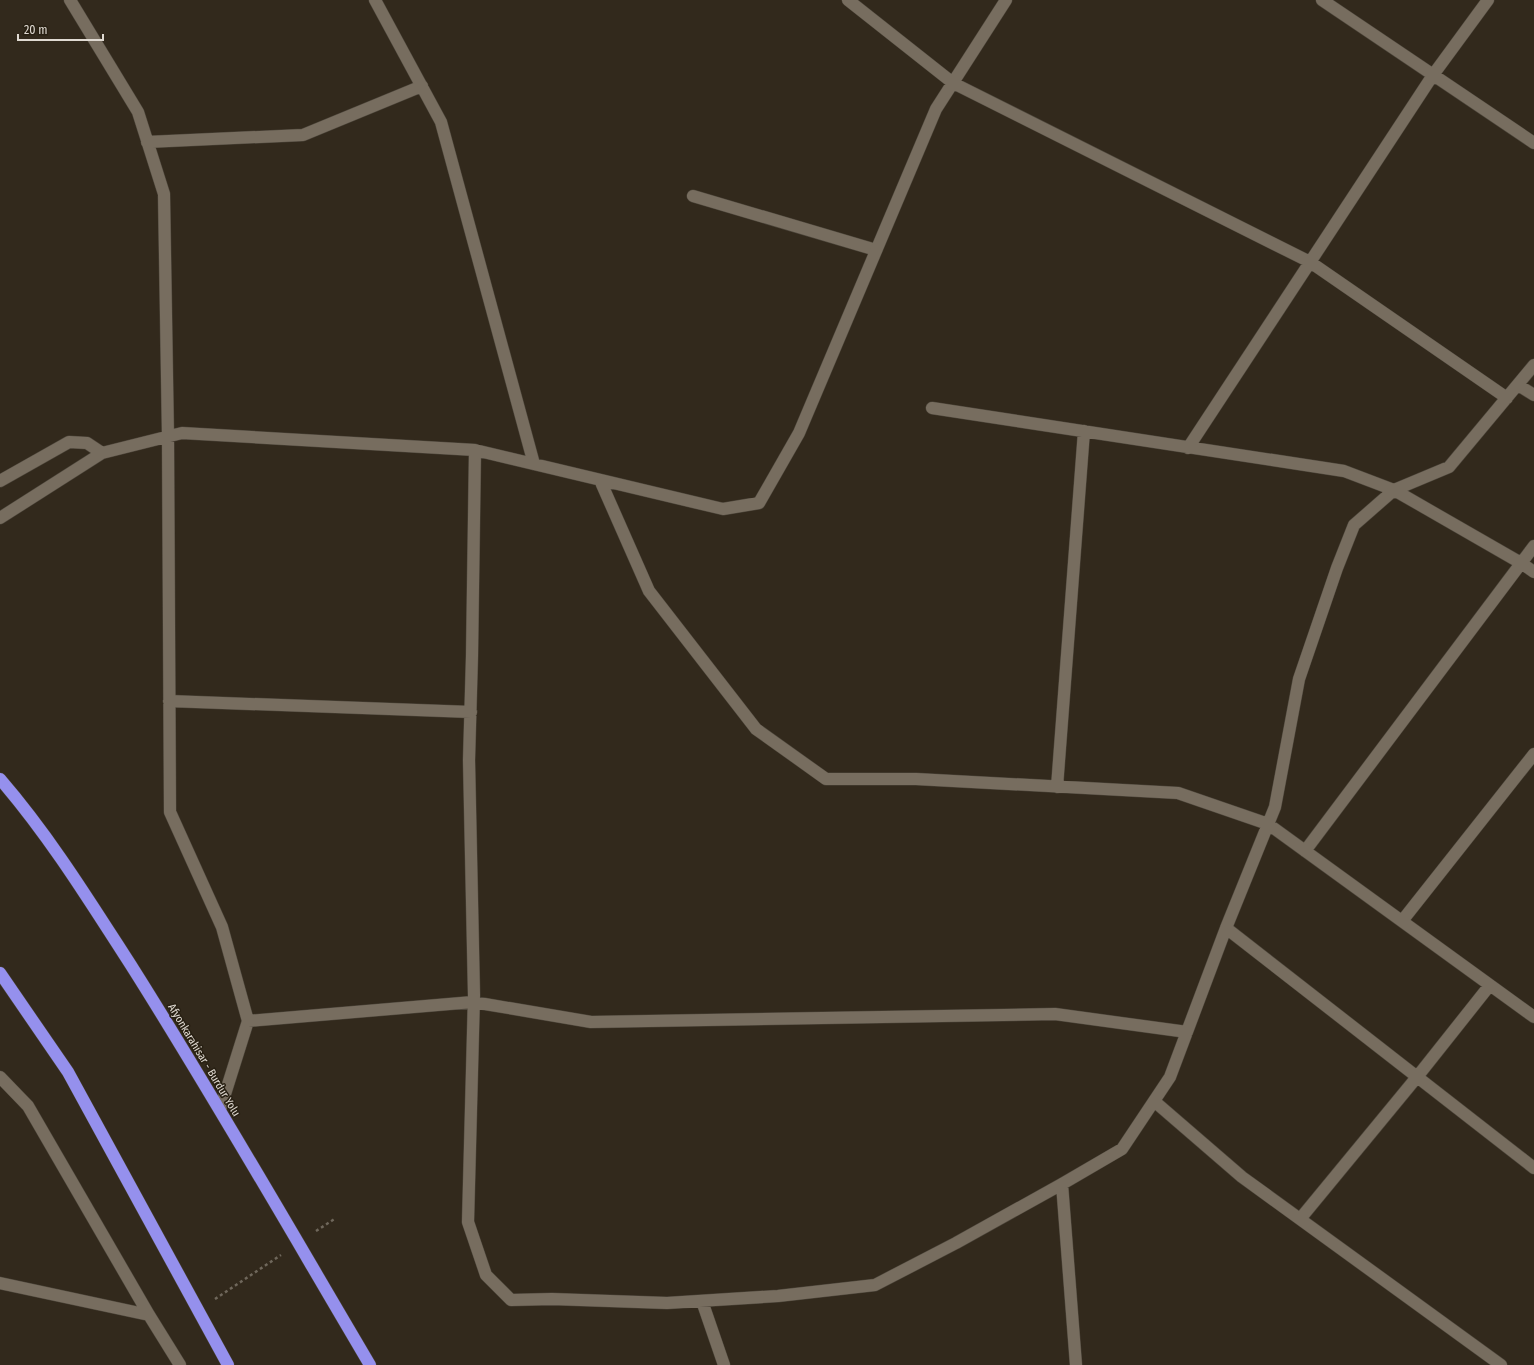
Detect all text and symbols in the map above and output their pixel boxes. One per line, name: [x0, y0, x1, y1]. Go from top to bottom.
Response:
scale bar: [18, 16, 103, 42]
text: 20 m: [24, 23, 48, 37]
street label: Afyonkarahisar - Burdur Yolu: [165, 1001, 243, 1119]

